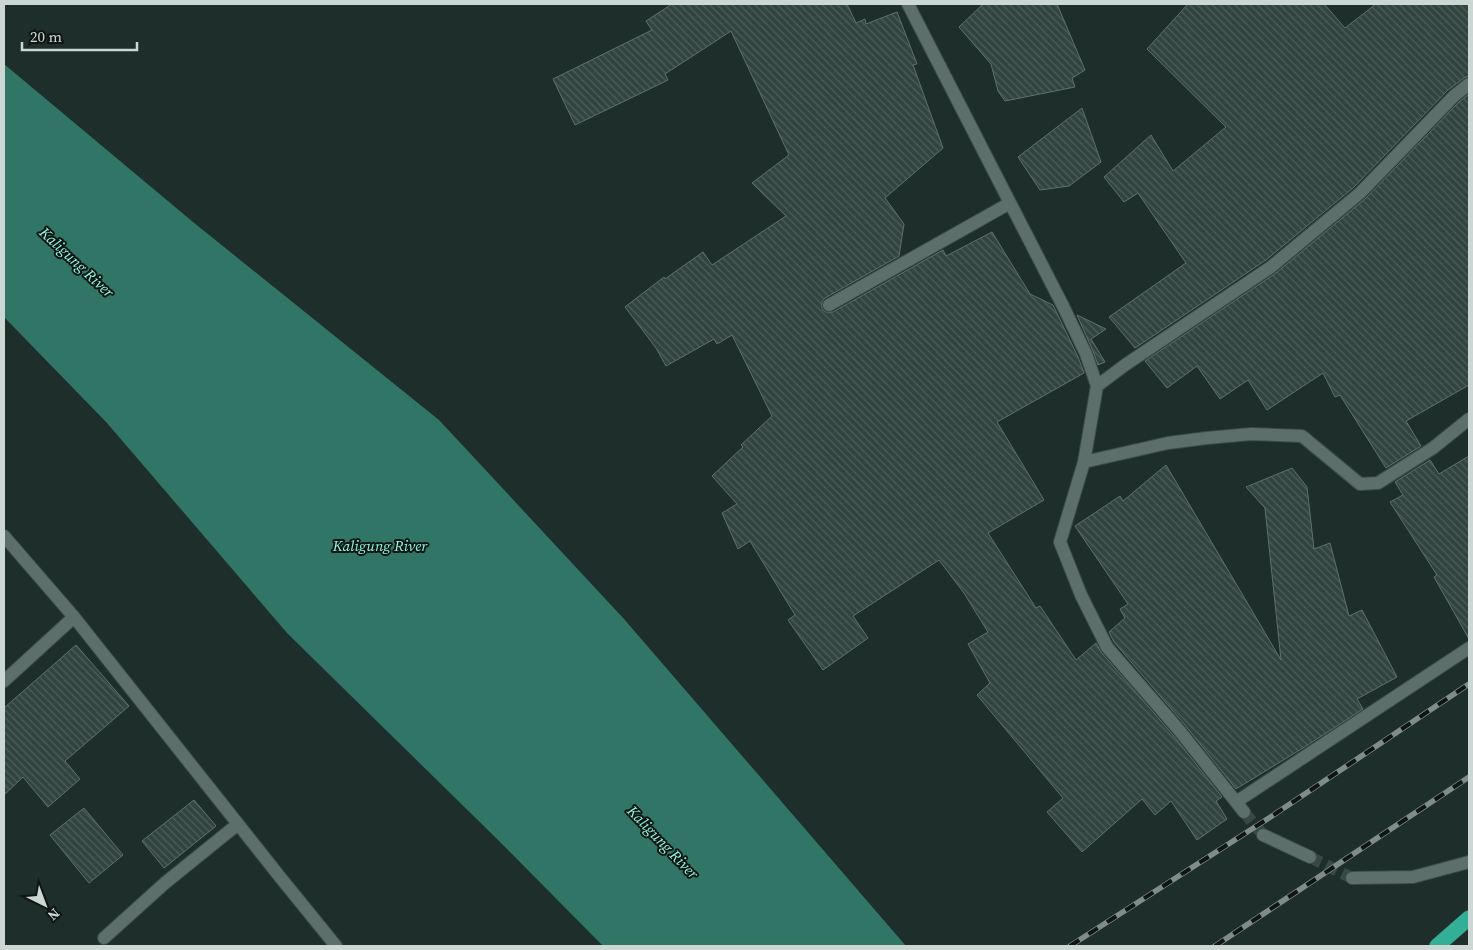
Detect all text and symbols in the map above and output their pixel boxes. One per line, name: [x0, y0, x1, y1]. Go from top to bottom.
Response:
scale bar: [22, 20, 138, 52]
text: 20 m: [30, 26, 62, 47]
water label: Kaligung River: [34, 221, 120, 303]
water label: Kaligung River: [332, 535, 428, 556]
water label: Kaligung River: [622, 800, 704, 884]
north arrow: [20, 880, 70, 930]
text: N: [43, 904, 64, 926]

